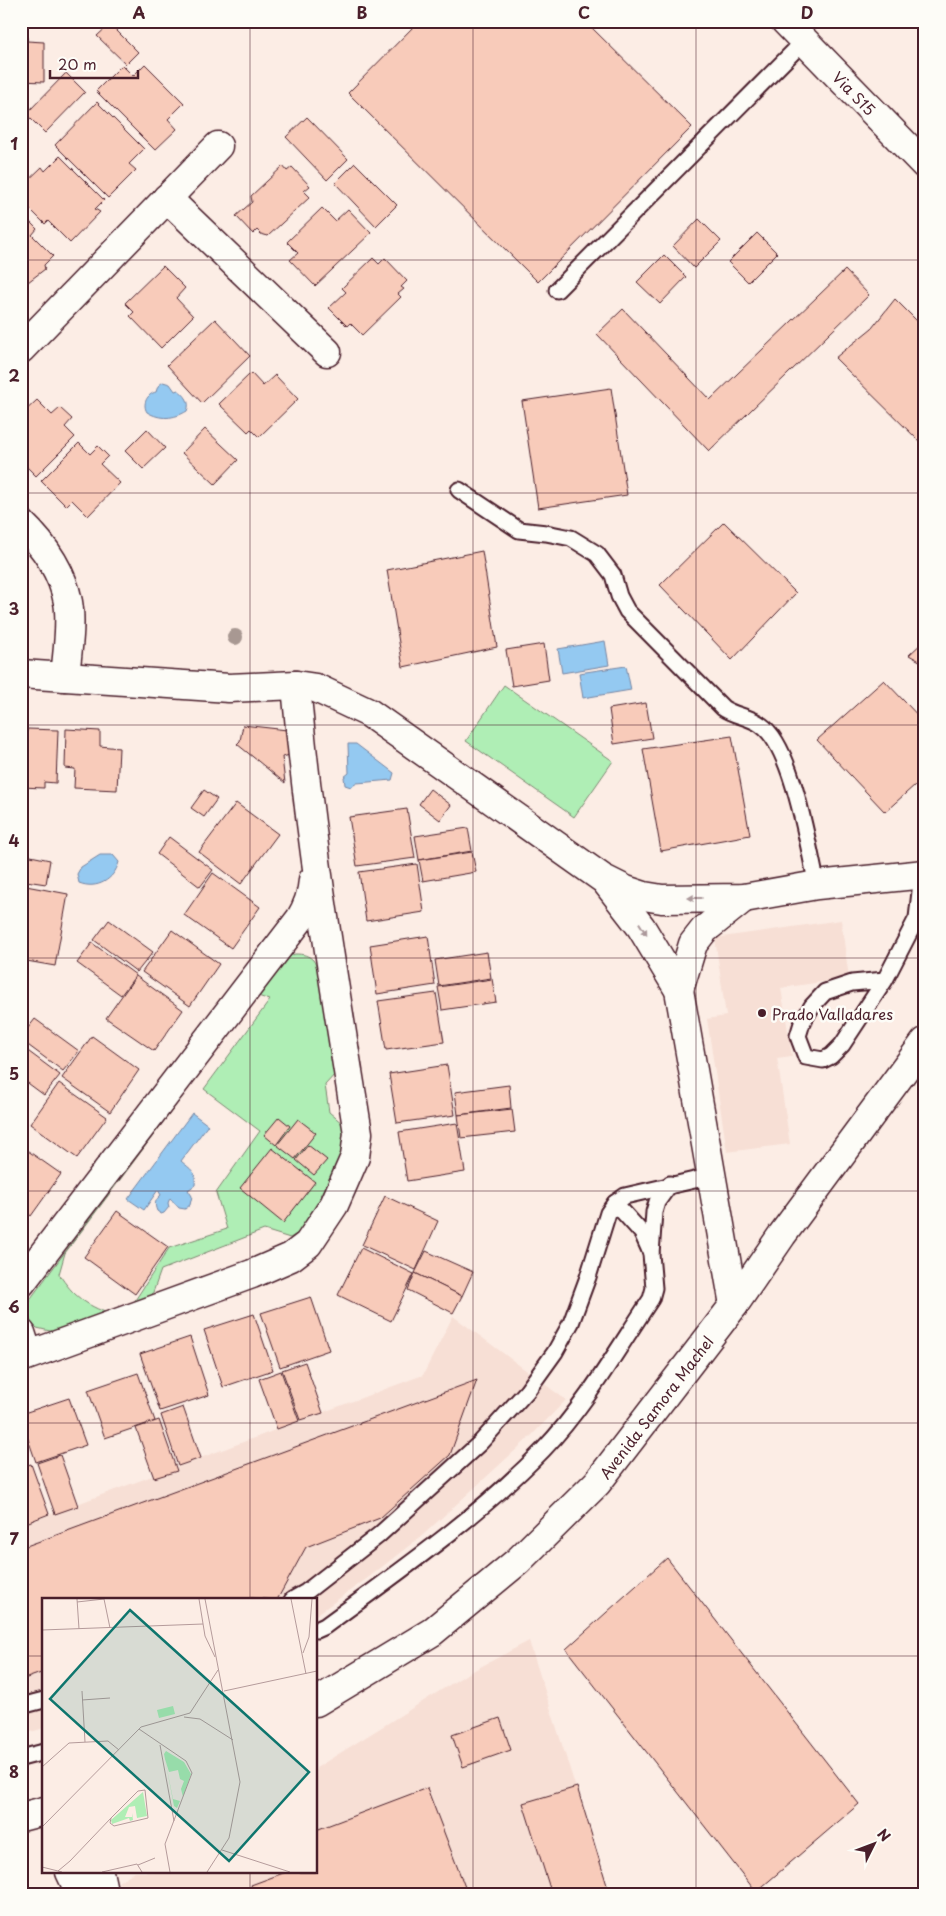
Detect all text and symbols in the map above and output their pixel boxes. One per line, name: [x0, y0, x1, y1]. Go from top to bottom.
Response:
text: A: [133, 0, 146, 24]
text: B: [357, 0, 368, 24]
text: C: [578, 0, 590, 24]
text: D: [801, 0, 813, 24]
scale bar: [50, 48, 138, 80]
text: 20 m: [58, 52, 97, 75]
street label: Via S15: [828, 65, 882, 120]
text: 1: [10, 131, 18, 155]
text: 2: [8, 363, 20, 387]
text: 3: [9, 596, 19, 620]
text: 4: [9, 828, 20, 852]
one-way arrow: [687, 894, 703, 902]
one-way arrow: [638, 923, 648, 936]
place label: Prado Valladares: [772, 1002, 893, 1025]
marker: Prado Valladares: [756, 1007, 768, 1019]
text: 5: [9, 1061, 19, 1085]
text: 6: [8, 1294, 20, 1318]
street label: Avenida Samora Machel: [593, 1331, 718, 1483]
text: 7: [9, 1526, 19, 1550]
inset map: [42, 1598, 318, 1874]
text: 8: [9, 1759, 19, 1783]
north arrow: [848, 1818, 898, 1868]
text: N: [873, 1824, 896, 1846]

